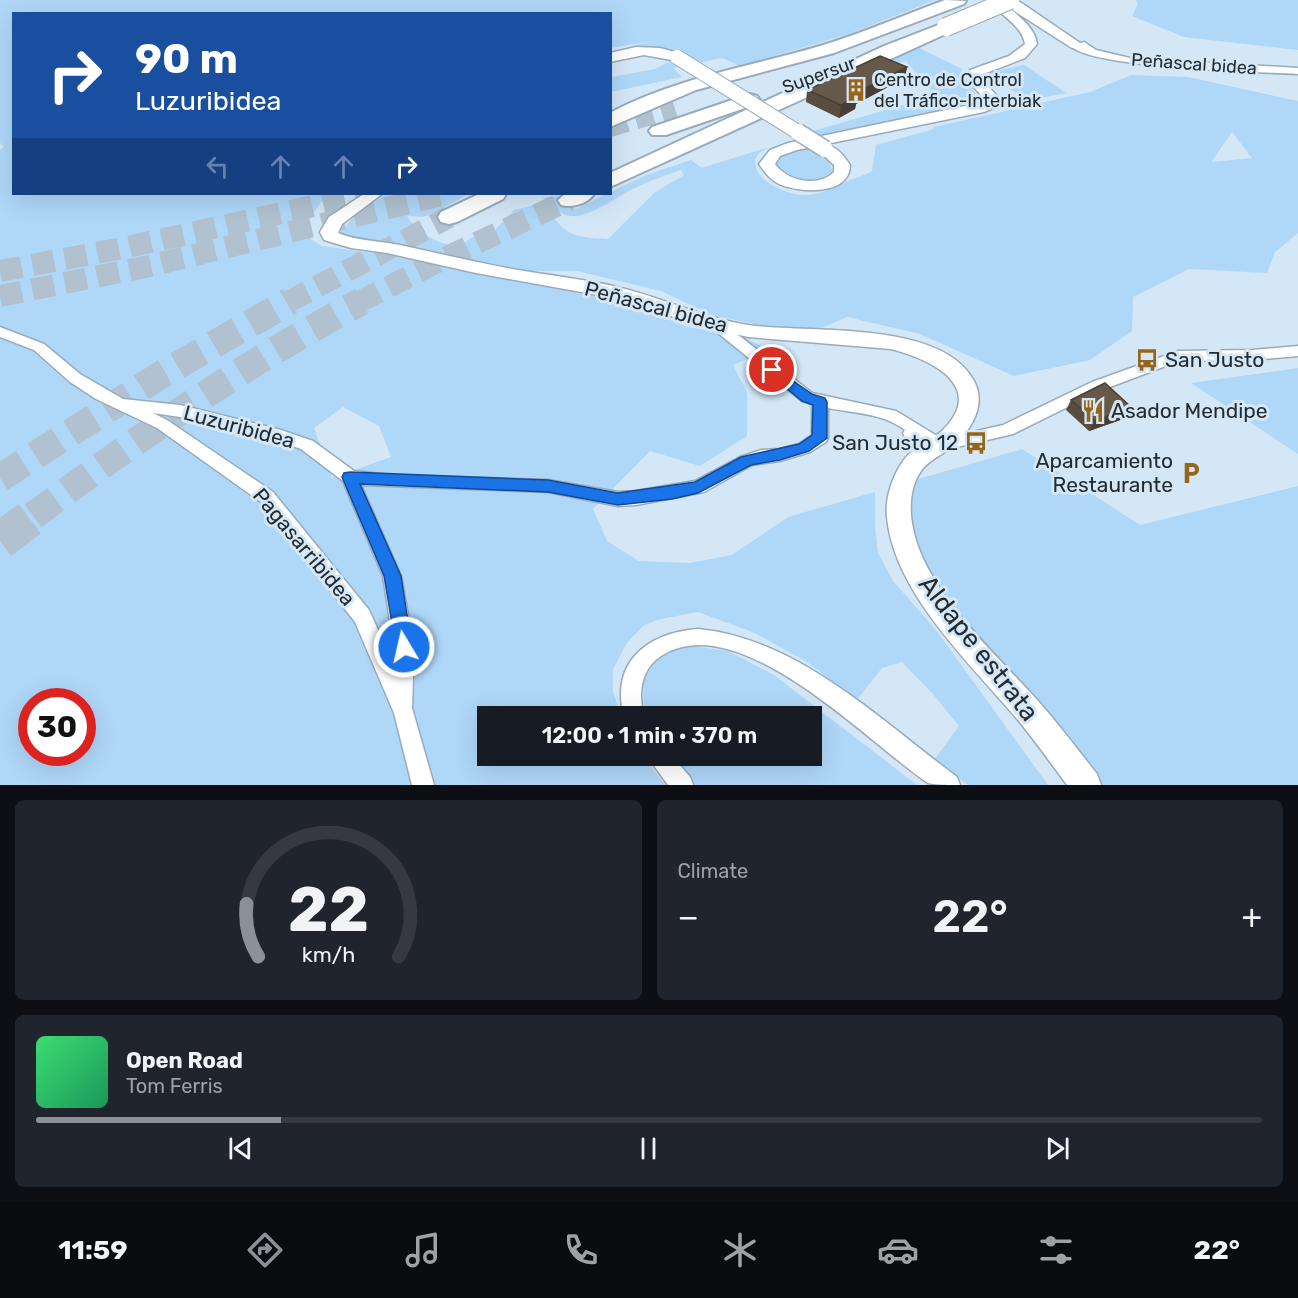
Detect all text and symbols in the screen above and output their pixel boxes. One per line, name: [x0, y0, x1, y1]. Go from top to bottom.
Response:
text: 90 m: [135, 34, 238, 84]
icon: right: [36, 36, 114, 114]
street label: Peñascal bidea: [1130, 49, 1258, 79]
street label: Supersur: [779, 52, 859, 98]
place label: Centro de Control del Tráfico-Interbiak: [874, 69, 1042, 112]
building icon: Centro de Control del Tráfico-Interbiak: [843, 77, 869, 103]
text: Luzuribidea: [135, 85, 282, 117]
icon: left: [201, 150, 234, 183]
icon: ahead: [264, 150, 297, 183]
icon: ahead: [327, 150, 360, 183]
icon: right: [390, 150, 423, 183]
street label: Peñascal bidea: [582, 275, 730, 338]
pin: [746, 344, 797, 395]
bus stop icon: San Justo: [1134, 347, 1160, 373]
place label: San Justo: [1165, 347, 1264, 372]
icon: arrive: [755, 353, 788, 386]
restaurant icon: Asador Mendipe: [1080, 398, 1106, 424]
place label: Asador Mendipe: [1111, 398, 1268, 423]
street label: Luzuribidea: [181, 400, 297, 453]
place label: San Justo 12: [832, 430, 958, 455]
bus stop icon: San Justo 12: [963, 430, 989, 456]
place label: Aparcamiento Restaurante: [1036, 448, 1173, 497]
parking icon: Aparcamiento Restaurante: [1178, 460, 1204, 486]
street label: Pagasarribidea: [248, 483, 361, 611]
street label: Aldape estrata: [912, 569, 1045, 727]
position arrow: [372, 615, 436, 679]
speed limit sign: 30: [18, 688, 96, 766]
text: 12:00 · 1 min · 370 m: [542, 722, 757, 749]
text: Climate: [678, 859, 748, 883]
text: 22: [288, 873, 369, 947]
text: 22°: [933, 890, 1008, 943]
text: −: [678, 897, 699, 936]
text: +: [1241, 897, 1262, 936]
text: km/h: [301, 942, 355, 967]
text: Open Road: [126, 1047, 243, 1074]
text: Tom Ferris: [126, 1074, 223, 1098]
icon: previous: [224, 1132, 257, 1165]
icon: pause: [632, 1132, 665, 1165]
icon: next: [1041, 1132, 1074, 1165]
icon: directions: [244, 1229, 286, 1271]
icon: music: [402, 1229, 444, 1271]
icon: phone: [560, 1229, 602, 1271]
icon: climate: [719, 1229, 761, 1271]
icon: car: [877, 1229, 919, 1271]
icon: filters: [1035, 1229, 1077, 1271]
text: 11:59: [58, 1234, 128, 1266]
text: 22°: [1194, 1234, 1240, 1266]

